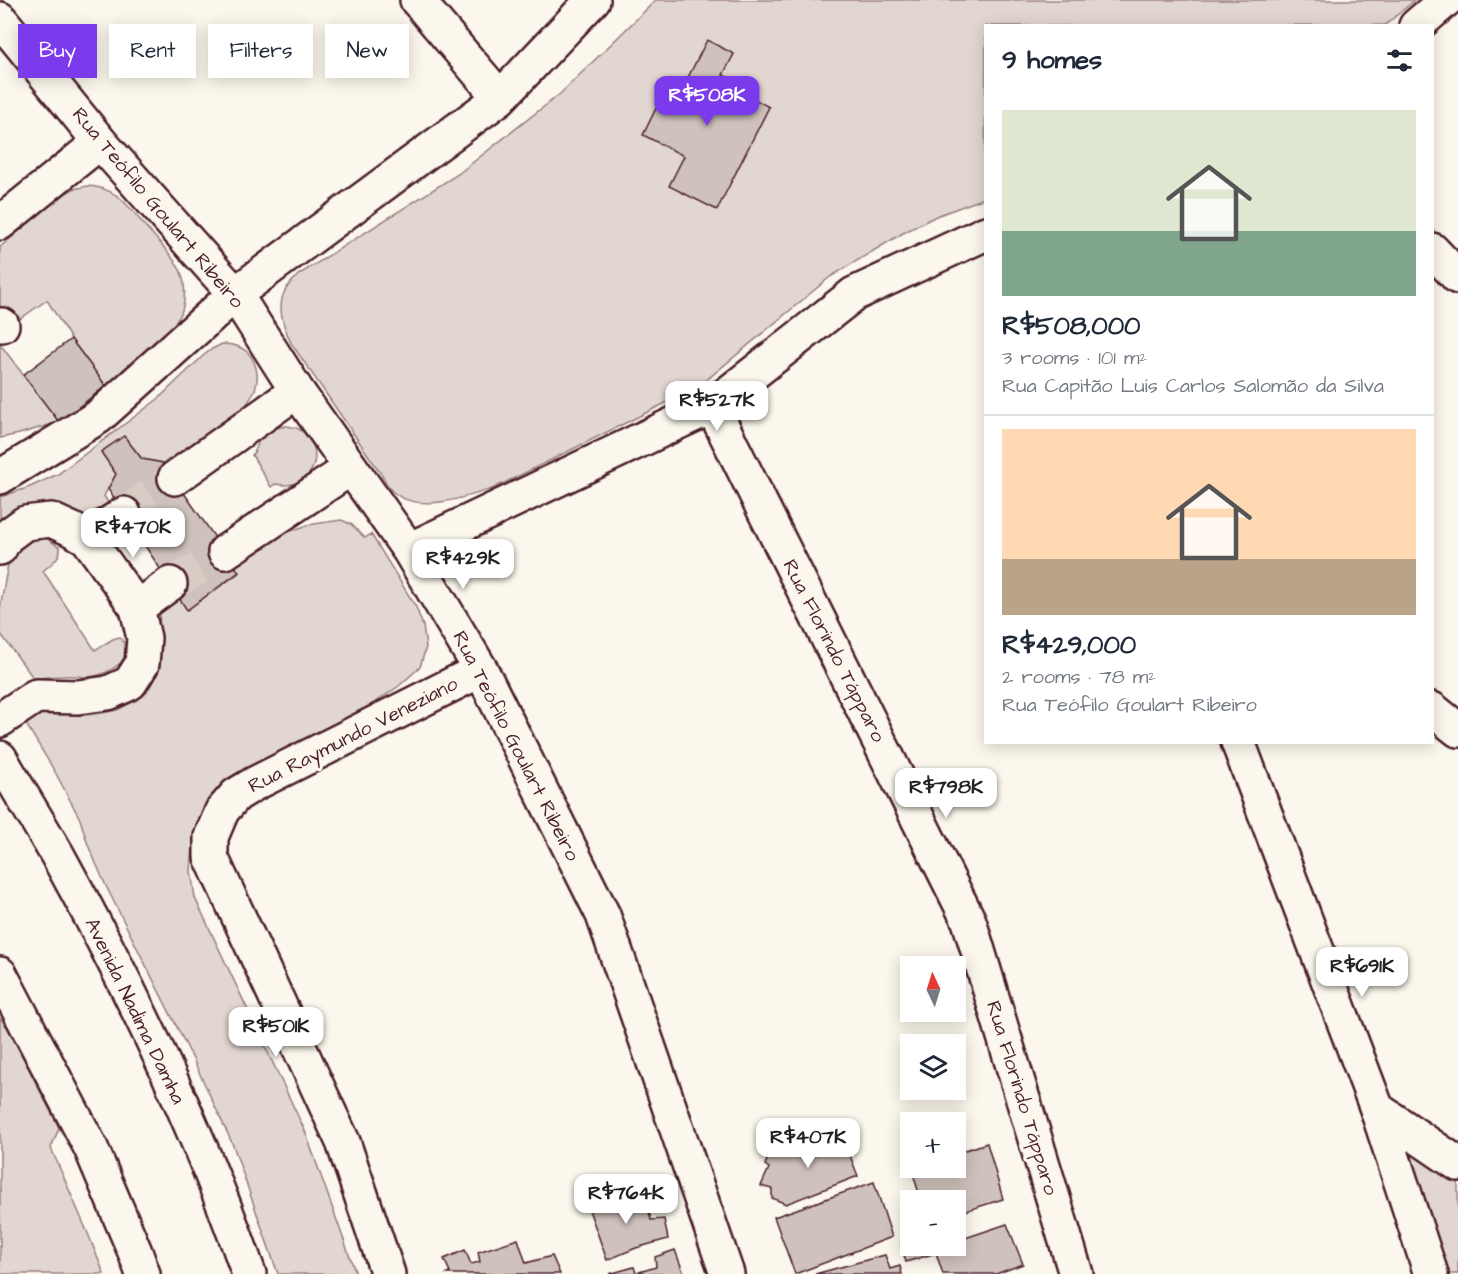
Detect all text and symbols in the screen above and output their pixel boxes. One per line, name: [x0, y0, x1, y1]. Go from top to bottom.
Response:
chip: Buy: [18, 24, 97, 78]
chip: Rent: [109, 24, 196, 78]
chip: Filters: [208, 24, 313, 78]
chip: New: [325, 24, 409, 78]
text: 9 homes: [1002, 42, 1102, 78]
icon: filters: [1383, 44, 1416, 77]
pin: R$508K: [658, 76, 756, 127]
text: R$508K: [668, 81, 746, 109]
street label: Rua Teófilo Goulart Ribeiro: [65, 101, 251, 315]
icon: home: [1155, 149, 1263, 257]
text: R$508,000: [1002, 308, 1141, 344]
text: 3 rooms · 101 m²: [1002, 344, 1147, 372]
text: Rua Capitão Luís Carlos Salomão da Silva: [1002, 372, 1384, 400]
pin: R$527K: [668, 381, 766, 432]
text: R$527K: [679, 386, 755, 414]
icon: home: [1155, 468, 1263, 576]
pin: R$470K: [84, 508, 182, 559]
text: R$470K: [95, 513, 171, 541]
pin: R$429K: [414, 539, 512, 590]
text: R$429K: [426, 544, 500, 572]
street label: Rua Florindo Tápparo: [776, 555, 892, 747]
street label: Rua Teófilo Goulart Ribeiro: [446, 626, 586, 866]
text: R$429,000: [1002, 627, 1136, 663]
text: 2 rooms · 78 m²: [1002, 663, 1156, 691]
street label: Rua Raymundo Veneziano: [243, 670, 463, 801]
text: Rua Teófilo Goulart Ribeiro: [1002, 691, 1257, 719]
pin: R$798K: [897, 768, 995, 819]
text: R$798K: [909, 773, 983, 801]
street label: Avenida Nadima Damha: [78, 913, 192, 1109]
pin: R$691K: [1313, 947, 1411, 998]
text: R$691K: [1330, 952, 1394, 980]
north arrow: [900, 956, 966, 1022]
map controls: [900, 956, 966, 1256]
street label: Rua Florindo Tápparo: [979, 997, 1065, 1199]
pin: R$501K: [227, 1007, 325, 1058]
text: R$501K: [243, 1012, 309, 1040]
button: layers: [900, 1034, 966, 1100]
button: +: [900, 1112, 966, 1178]
pin: R$407K: [759, 1118, 857, 1169]
text: R$407K: [770, 1123, 846, 1151]
pin: R$764K: [577, 1174, 675, 1225]
text: R$764K: [588, 1179, 664, 1207]
button: −: [900, 1190, 966, 1256]

